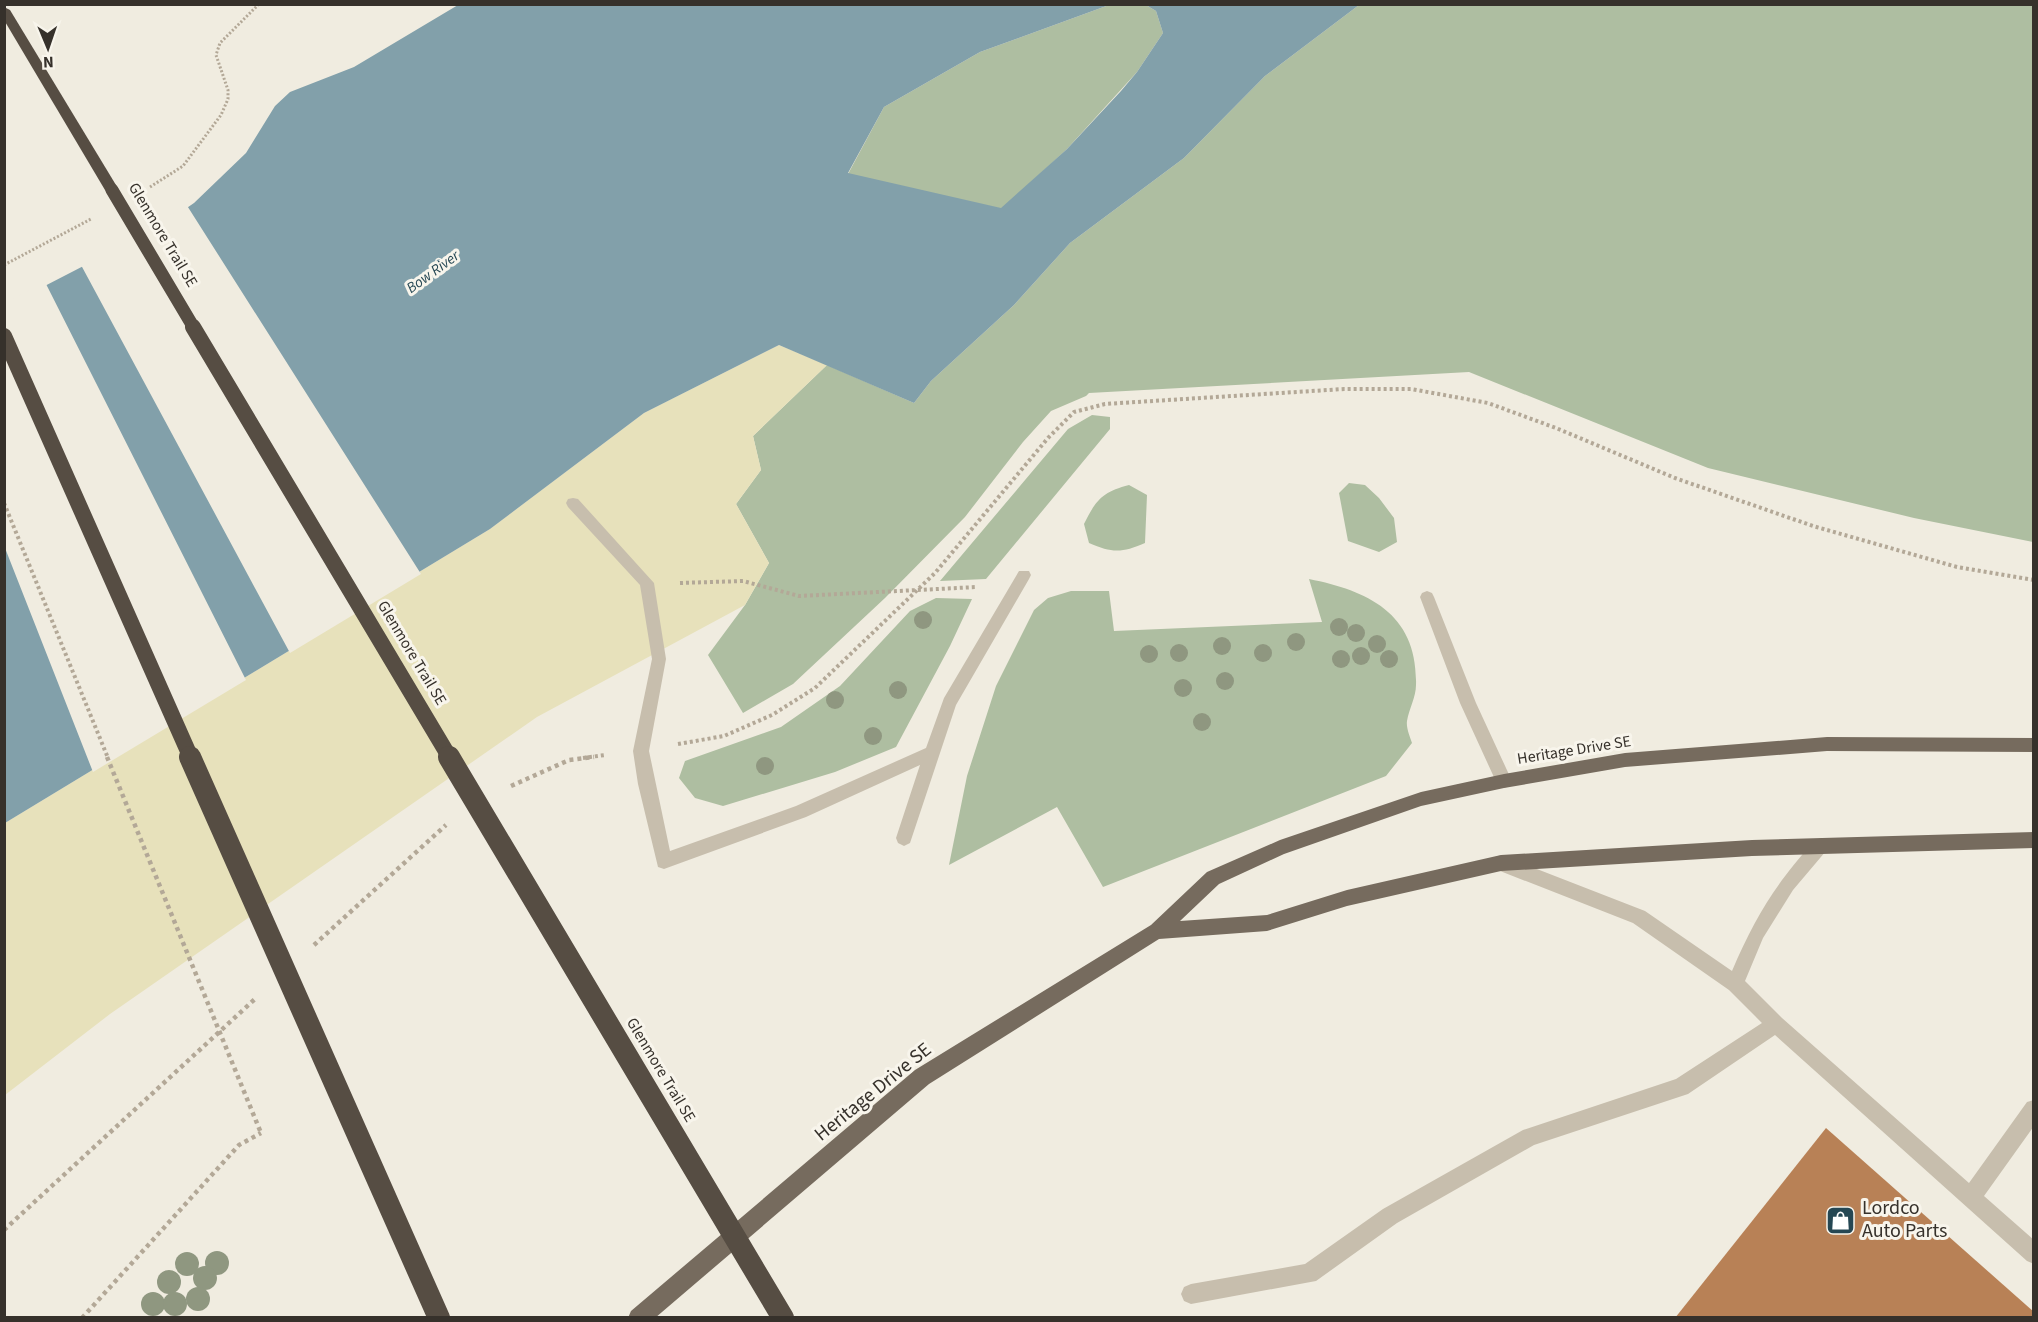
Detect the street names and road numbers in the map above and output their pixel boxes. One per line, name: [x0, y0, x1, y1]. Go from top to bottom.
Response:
street label: Glenmore Trail SE: [123, 179, 203, 291]
street label: Glenmore Trail SE: [372, 597, 452, 709]
street label: Heritage Drive SE: [1516, 730, 1632, 770]
street label: Glenmore Trail SE: [621, 1014, 701, 1126]
street label: Heritage Drive SE: [808, 1036, 938, 1148]

